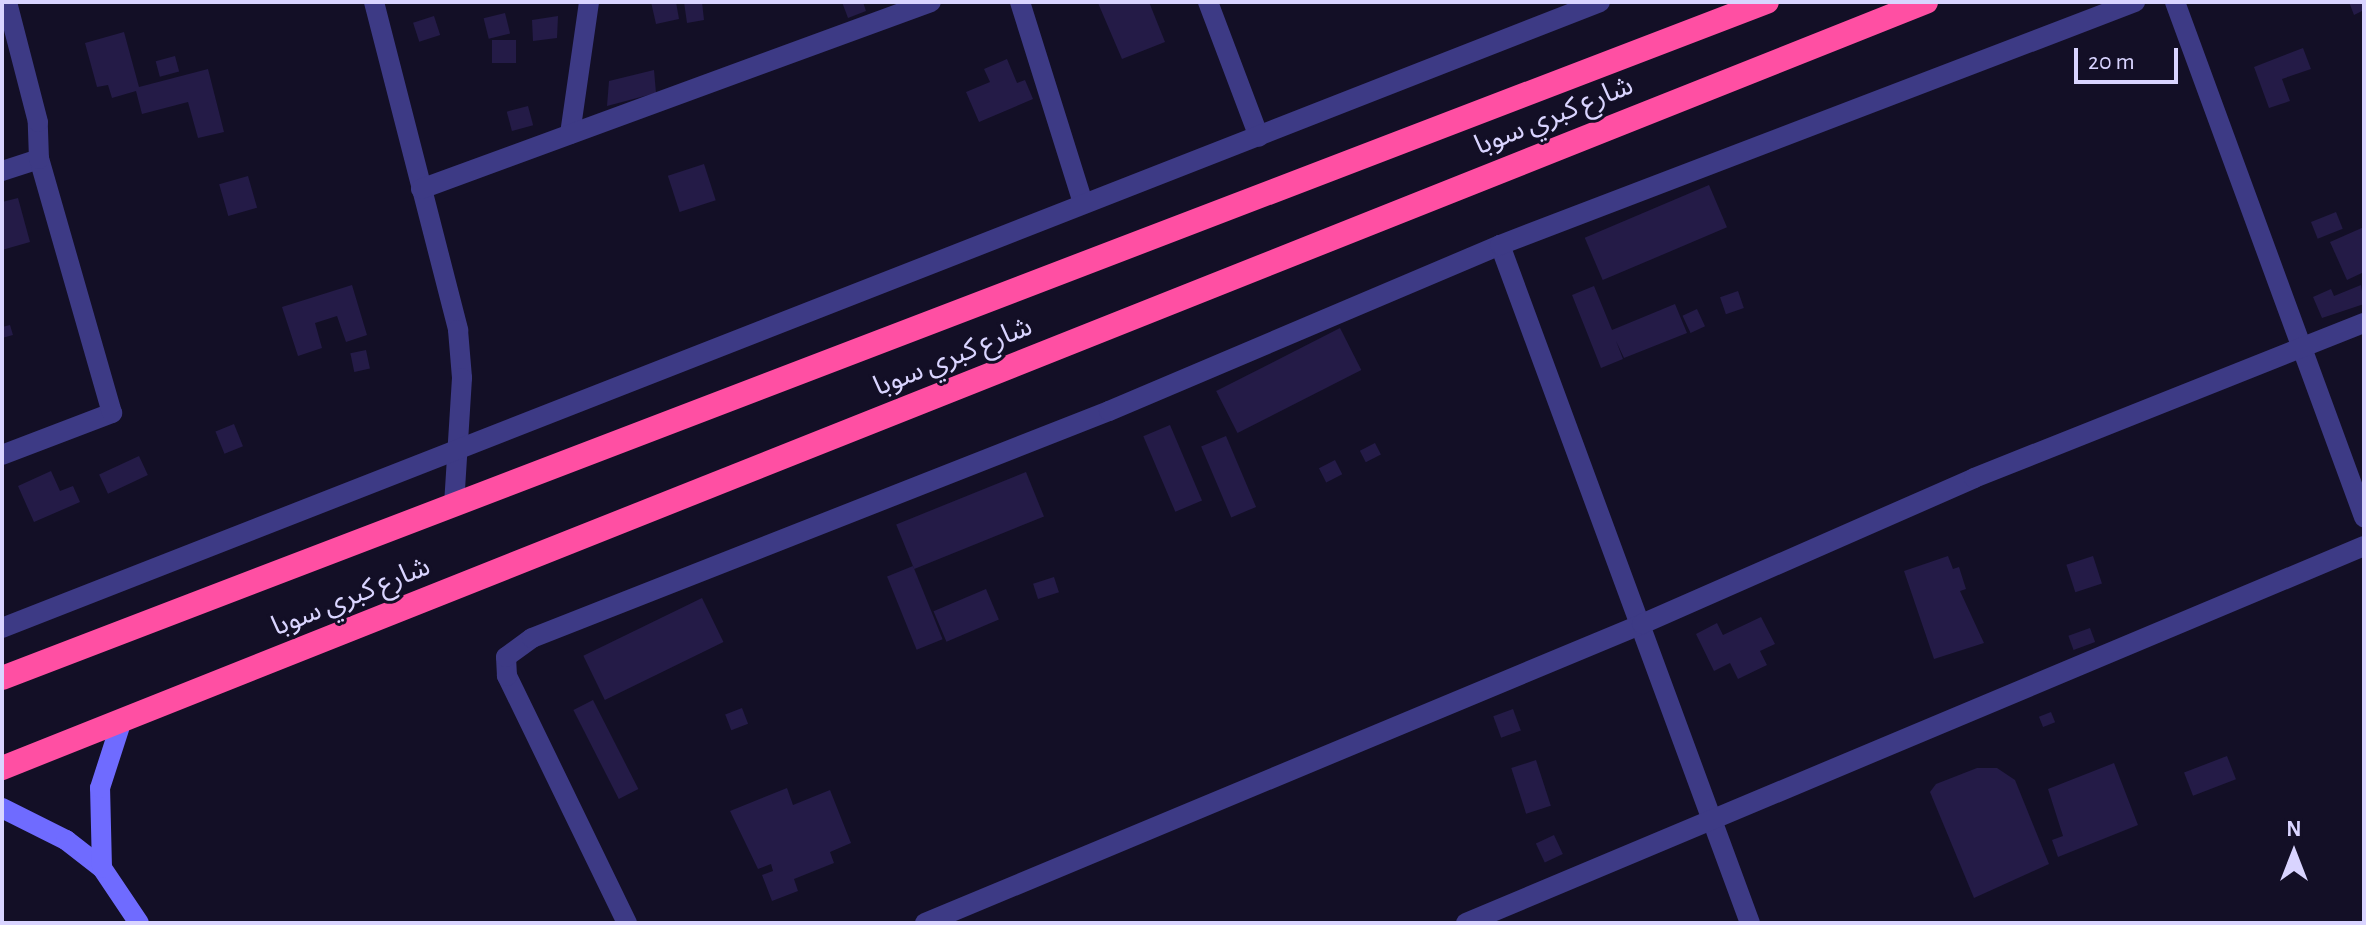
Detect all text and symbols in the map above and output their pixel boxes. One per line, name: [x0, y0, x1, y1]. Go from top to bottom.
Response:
scale bar: [2078, 32, 2182, 82]
text: 20 m: [2088, 50, 2135, 74]
street label: شارع كبري سوبا: [1470, 69, 1638, 163]
street label: شارع كبري سوبا: [869, 310, 1037, 404]
street label: شارع كبري سوبا: [267, 550, 435, 644]
north arrow: [2254, 813, 2334, 893]
text: N: [2286, 818, 2302, 840]

